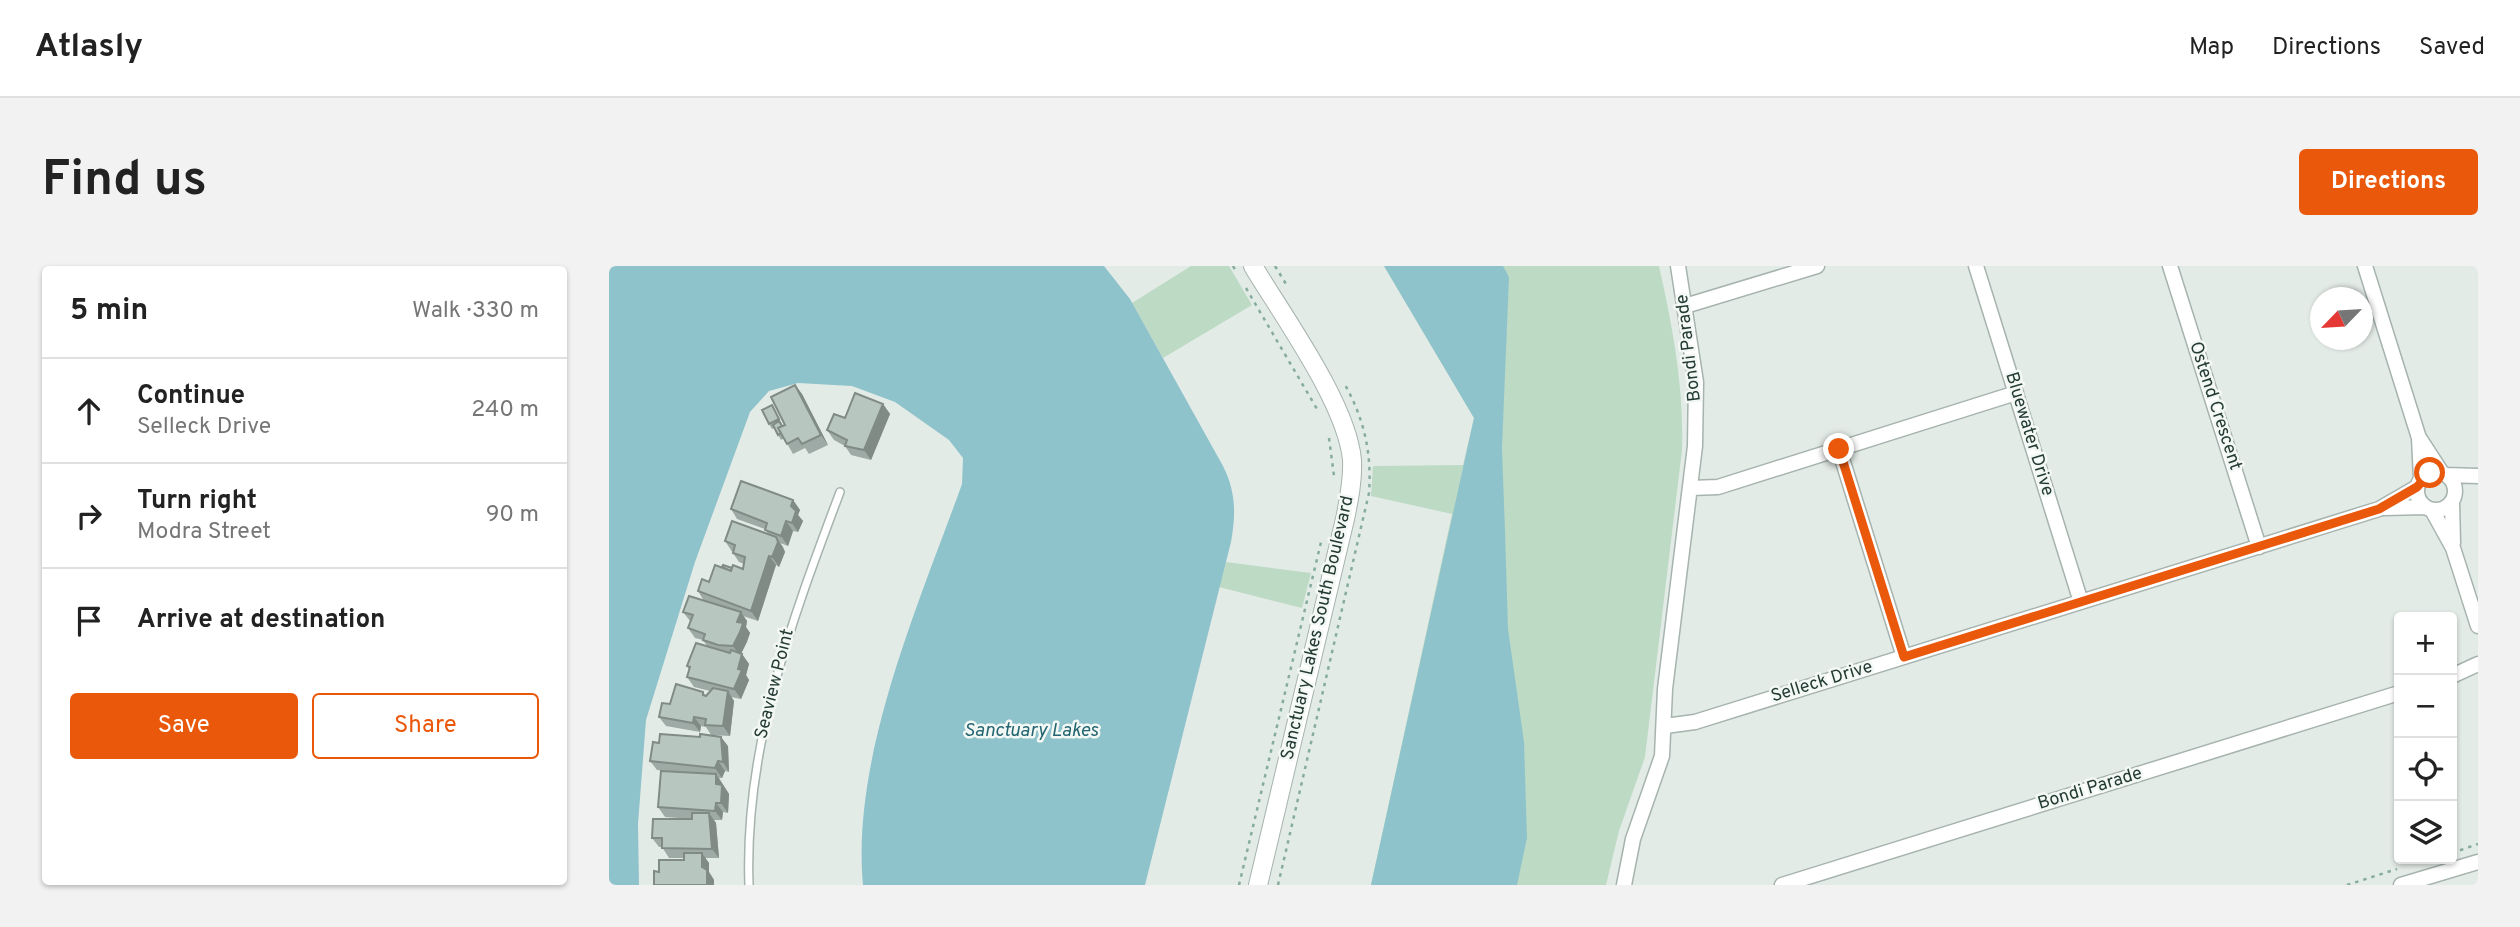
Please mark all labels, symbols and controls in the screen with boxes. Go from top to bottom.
text: Atlasly [35,27,143,69]
text: Map [2189,33,2234,63]
text: Directions [2272,33,2381,63]
text: Saved [2419,33,2485,63]
button: Directions [2299,149,2478,215]
text: Find us [42,151,207,213]
north arrow [2310,287,2373,350]
text: 5 min [70,293,148,330]
street label: Bondi Parade [1671,293,1707,403]
text: Walk · 330 m [412,297,539,326]
street label: Ostend Crescent [2183,339,2247,473]
street label: Bluewater Drive [1999,369,2059,499]
text: Continue [137,380,245,413]
icon: ahead [70,392,108,430]
text: 240 m [471,396,539,425]
text: Selleck Drive [137,413,271,442]
route end [1823,433,1854,464]
route start [2414,457,2445,488]
text: Turn right [137,485,257,518]
street label: Sanctuary Lakes South Boulevard [1276,494,1360,762]
icon: right [70,497,108,535]
text: 90 m [486,501,539,530]
text: Modra Street [137,518,271,547]
icon: arrive [70,602,108,640]
text: Arrive at destination [137,604,385,637]
map controls [2394,612,2457,864]
button: + [2394,612,2457,675]
street label: Seaview Point [750,627,800,741]
street label: Selleck Drive [1768,656,1876,708]
button: − [2394,675,2457,738]
button: Save [70,693,298,759]
button: Share [312,693,539,759]
water label: Sanctuary Lakes [964,719,1099,743]
button: locate [2394,738,2457,801]
street label: Bondi Parade [2035,762,2145,816]
button: layers [2394,801,2457,864]

